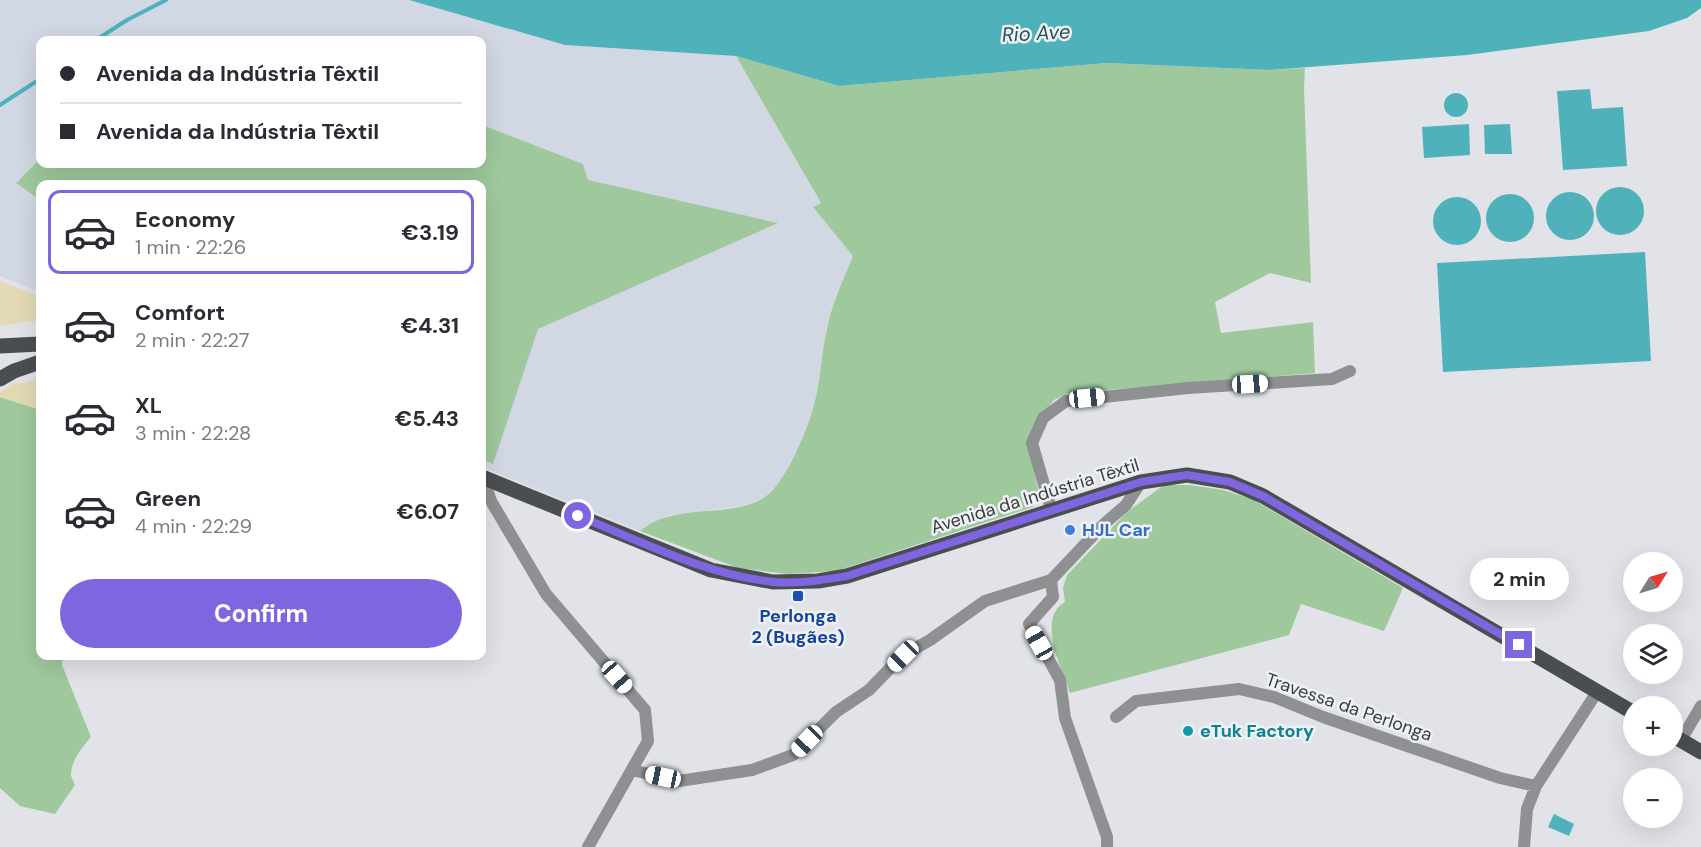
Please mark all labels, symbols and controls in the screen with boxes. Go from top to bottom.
water label: Rio Ave [1001,18,1071,48]
text: Avenida da Indústria Têxtil [96,59,379,88]
text: Avenida da Indústria Têxtil [96,117,379,146]
icon: car [63,205,117,259]
text: Economy [135,205,235,234]
text: €3.19 [402,218,459,247]
text: 1 min · 22:26 [135,234,246,260]
icon: car [63,298,117,352]
text: Comfort [135,298,225,327]
text: €4.31 [401,311,459,340]
text: 2 min · 22:27 [135,327,249,353]
car [1232,374,1268,394]
car [1068,387,1106,409]
icon: car [63,391,117,445]
text: XL [135,391,162,420]
text: €5.43 [395,404,459,433]
text: 3 min · 22:28 [135,420,251,446]
street label: Avenida da Indústria Têxtil [928,453,1142,539]
icon: car [63,484,117,538]
text: Green [135,484,201,513]
text: €6.07 [397,497,459,526]
route start [564,502,591,529]
text: 4 min · 22:29 [135,513,252,539]
place label: HJL Car [1082,518,1150,542]
marker: HJL Car [1063,523,1077,537]
north arrow [1623,552,1683,612]
map controls [1623,552,1683,828]
callout: 2 min [1470,558,1568,600]
text: 2 min [1493,566,1546,592]
button: Confirm [60,579,462,648]
marker: Perlonga 2 (Bugães) [791,589,805,603]
place label: Perlonga 2 (Bugães) [751,604,845,649]
car [1022,623,1056,663]
button: layers [1623,624,1683,684]
route end [1505,631,1532,658]
car [884,637,922,675]
car [598,658,636,696]
street label: Travessa da Perlonga [1263,667,1435,747]
button: + [1623,696,1683,756]
place label: eTuk Factory [1200,719,1314,743]
car [788,722,826,760]
marker: eTuk Factory [1181,724,1195,738]
car [644,764,682,790]
button: − [1623,768,1683,828]

